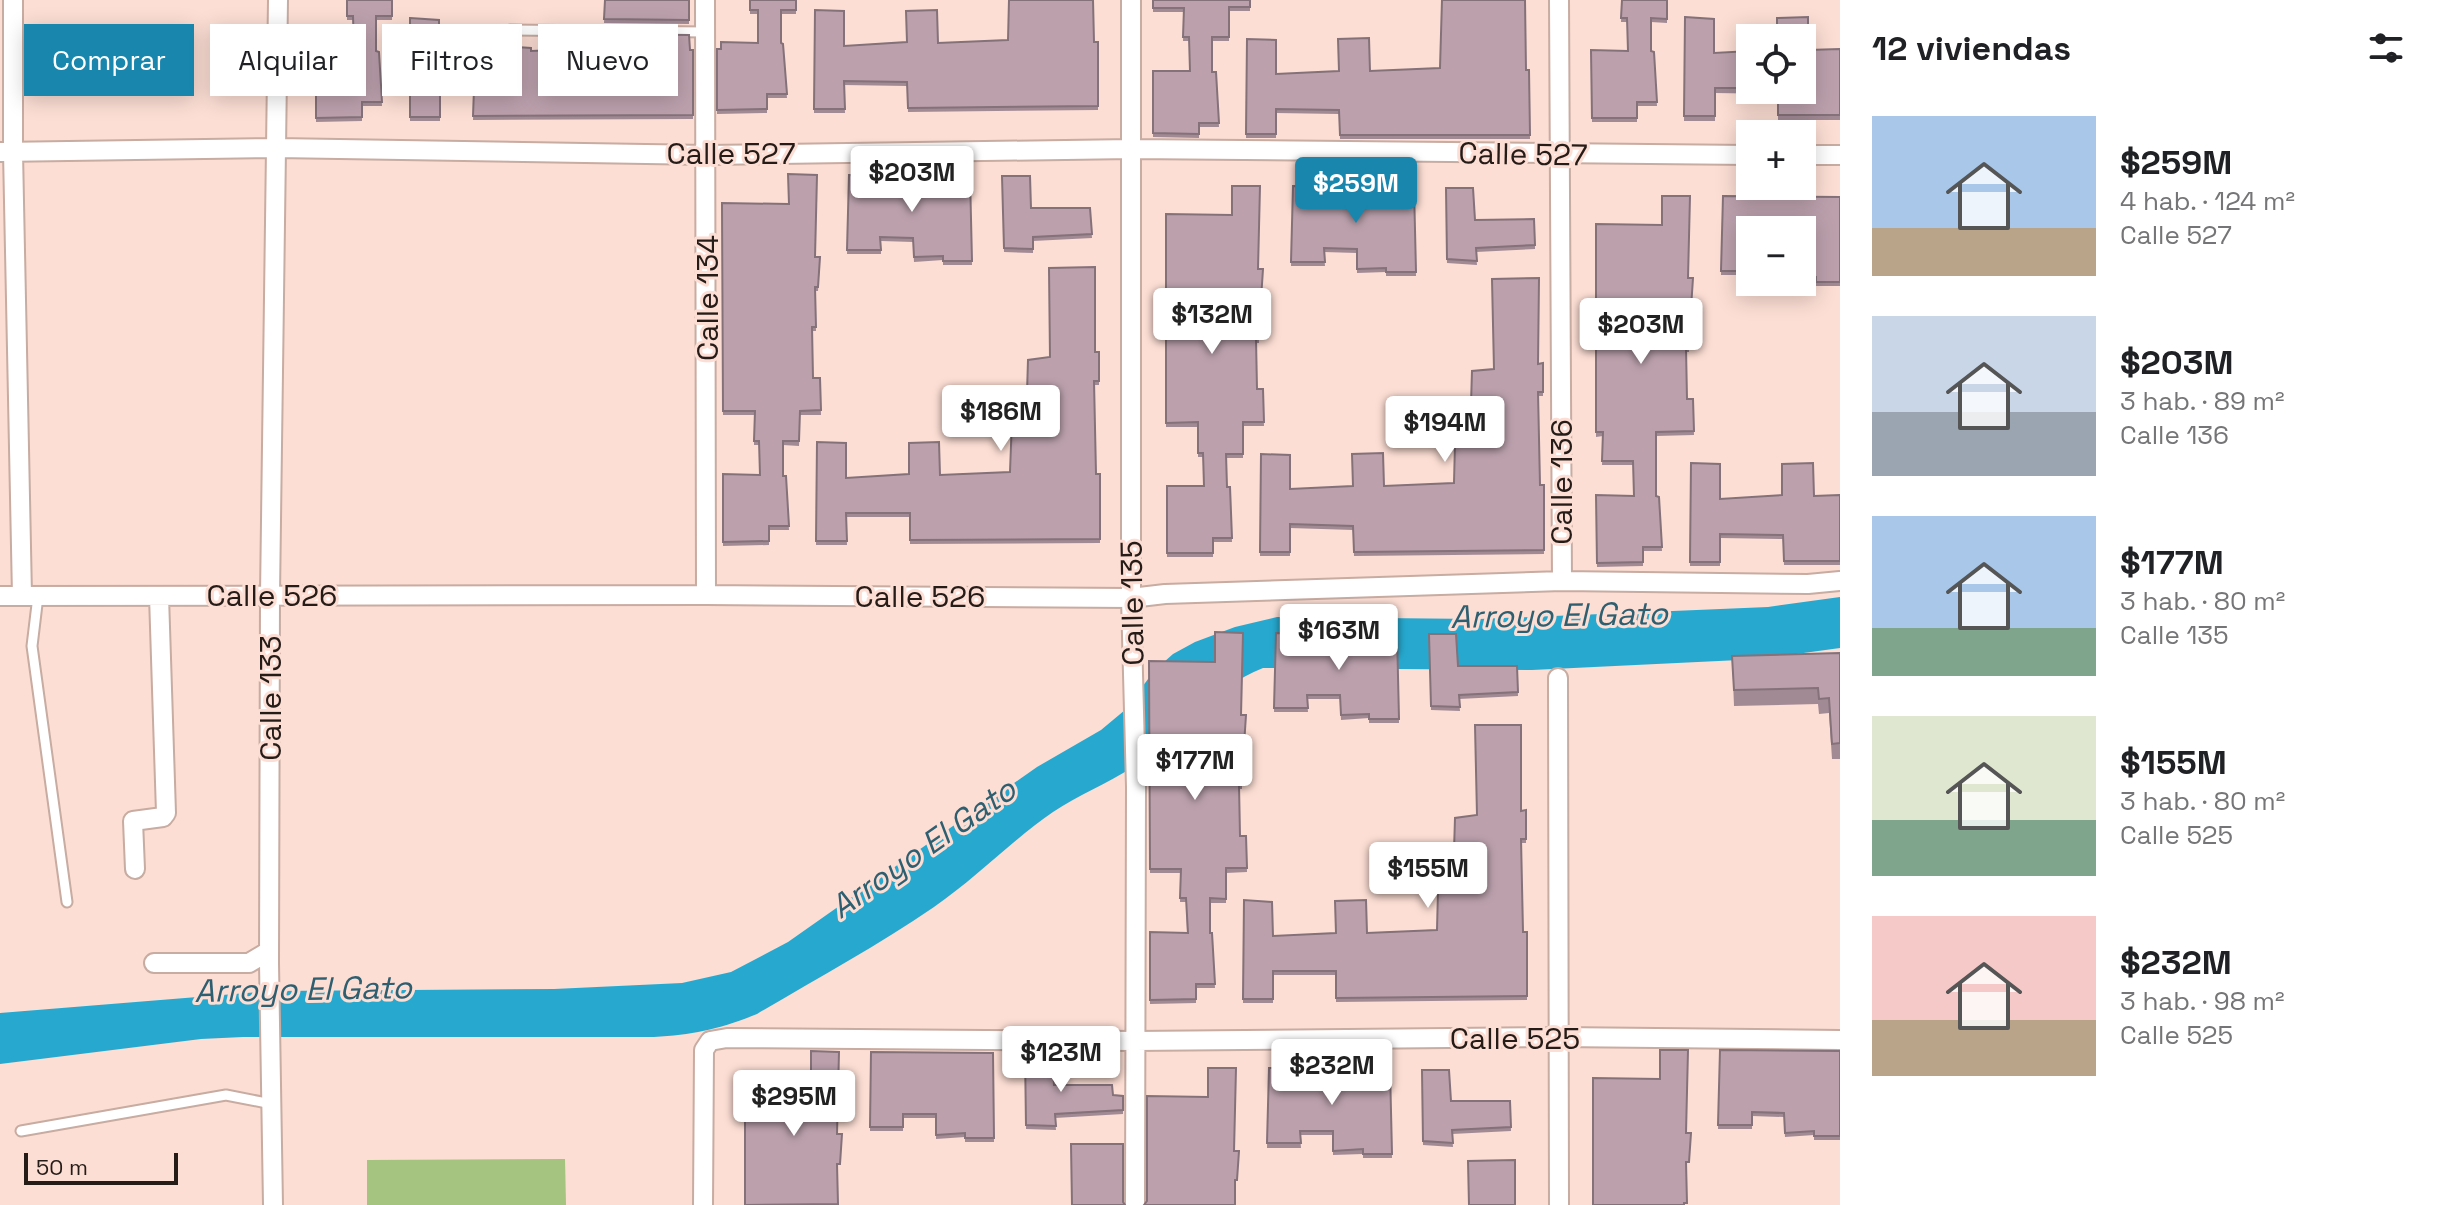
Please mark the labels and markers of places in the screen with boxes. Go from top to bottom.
pin: $203M [856,146,968,214]
pin: $259M [1300,157,1412,225]
pin: $132M [1156,288,1268,356]
pin: $203M [1585,298,1697,366]
pin: $186M [945,385,1057,453]
pin: $194M [1389,396,1501,464]
pin: $163M [1283,604,1395,672]
pin: $177M [1139,734,1251,802]
pin: $155M [1372,842,1484,910]
pin: $123M [1005,1026,1117,1094]
pin: $232M [1276,1039,1388,1107]
pin: $295M [738,1070,850,1138]

